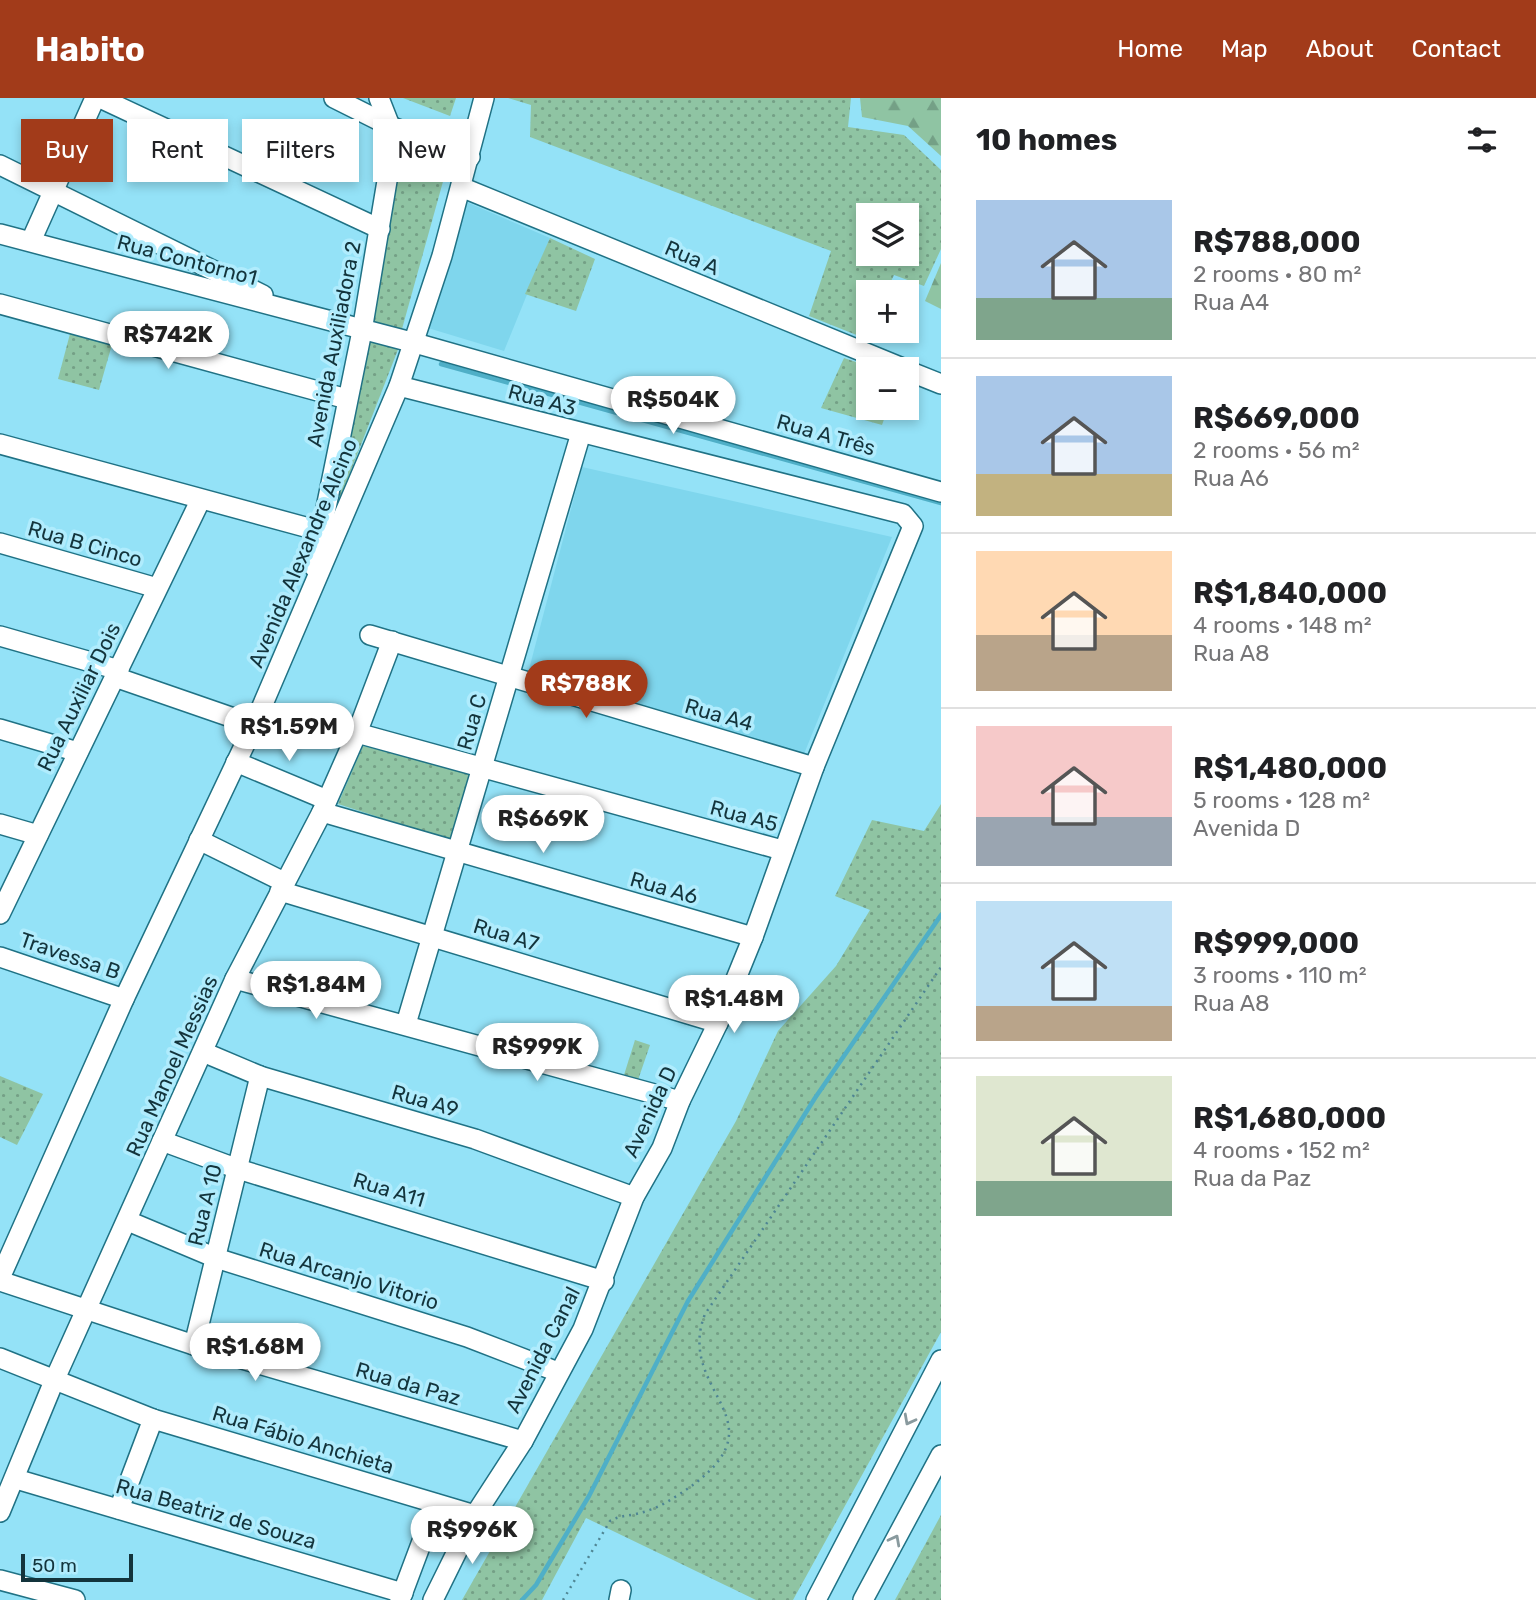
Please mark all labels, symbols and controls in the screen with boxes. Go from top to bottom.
text: Habito [35,30,145,69]
text: Home [1117,35,1183,63]
text: Map [1221,35,1268,63]
text: About [1306,35,1374,63]
text: Contact [1412,35,1501,63]
chip: Buy [21,119,113,182]
chip: Rent [127,119,228,182]
chip: Filters [242,119,359,182]
chip: New [373,119,470,182]
icon: filters [1463,121,1501,159]
text: 10 homes [976,122,1117,158]
map controls [856,203,919,420]
button: layers [856,203,919,266]
text: R$788,000 [1193,224,1361,260]
icon: home [1032,228,1116,312]
street label: Rua Contorno1 [114,229,260,290]
street label: Rua A [661,235,723,280]
street label: Avenida Auxiliadora 2 [301,239,366,449]
text: 2 rooms · 80 m² [1193,260,1361,288]
button: + [856,280,919,343]
text: Rua A4 [1193,288,1269,316]
pin: R$742K [111,312,225,371]
text: R$742K [123,320,213,348]
button: − [856,357,919,420]
pin: R$504K [616,376,730,436]
street label: Rua A3 [505,378,579,421]
text: R$504K [627,385,719,413]
text: R$669,000 [1193,400,1360,436]
icon: home [1032,404,1116,488]
street label: Rua A Três [774,409,878,461]
street label: Avenida Alexandre Alcino [243,435,362,671]
text: 2 rooms · 56 m² [1193,436,1360,464]
text: Rua A6 [1193,464,1269,492]
street label: Rua B Cinco [25,515,145,572]
text: R$1,840,000 [1193,575,1387,611]
icon: home [1032,579,1116,663]
text: 4 rooms · 148 m² [1193,611,1372,639]
street label: Rua Auxiliar Dois [32,618,125,775]
text: Rua A8 [1193,639,1270,667]
pin: R$788K [529,660,643,720]
text: R$788K [541,669,631,697]
street label: Rua C [452,691,491,753]
street label: Rua A4 [682,693,756,736]
pin: R$1.59M [224,704,354,763]
text: R$1.59M [240,712,338,740]
text: R$1,480,000 [1193,750,1387,786]
icon: home [1032,754,1116,838]
text: 5 rooms · 128 m² [1193,786,1370,814]
street label: Rua A5 [708,794,781,837]
pin: R$669K [486,796,600,855]
text: R$669K [497,804,589,832]
text: Avenida D [1193,814,1300,842]
street label: Rua A6 [627,866,701,909]
street label: Rua A7 [470,913,542,956]
text: R$999,000 [1193,925,1359,961]
street label: Travessa B [17,927,124,984]
icon: home [1032,929,1116,1013]
text: 3 rooms · 110 m² [1193,961,1367,989]
pin: R$1.84M [251,962,381,1021]
text: R$1.84M [266,970,366,998]
street label: Rua Manoel Messias [120,971,223,1160]
pin: R$1.48M [669,976,799,1035]
text: R$1.48M [684,984,784,1012]
text: Rua A8 [1193,989,1270,1017]
pin: R$999K [480,1024,594,1083]
text: R$999K [492,1032,582,1060]
street label: Avenida D [618,1062,682,1161]
street label: Rua A9 [389,1079,462,1122]
text: R$1,680,000 [1193,1100,1386,1136]
icon: home [1032,1104,1116,1188]
text: 4 rooms · 152 m² [1193,1136,1370,1164]
street label: Rua A 10 [182,1161,227,1248]
text: Rua da Paz [1193,1164,1311,1192]
street label: Rua A11 [350,1167,428,1212]
street label: Rua Arcanjo Vitorio [256,1236,442,1315]
street label: Avenida Canal [500,1282,585,1417]
pin: R$1.68M [190,1324,320,1383]
text: R$1.68M [206,1332,304,1360]
street label: Rua da Paz [353,1357,463,1410]
street label: Rua Fábio Anchieta [209,1400,397,1479]
one-way arrow [904,1413,918,1425]
street label: Rua Beatriz de Souza [113,1473,319,1554]
pin: R$996K [415,1506,529,1566]
text: R$996K [427,1515,517,1543]
one-way arrow [887,1535,900,1547]
scale bar [21,1551,133,1583]
text: 50 m [32,1554,77,1577]

